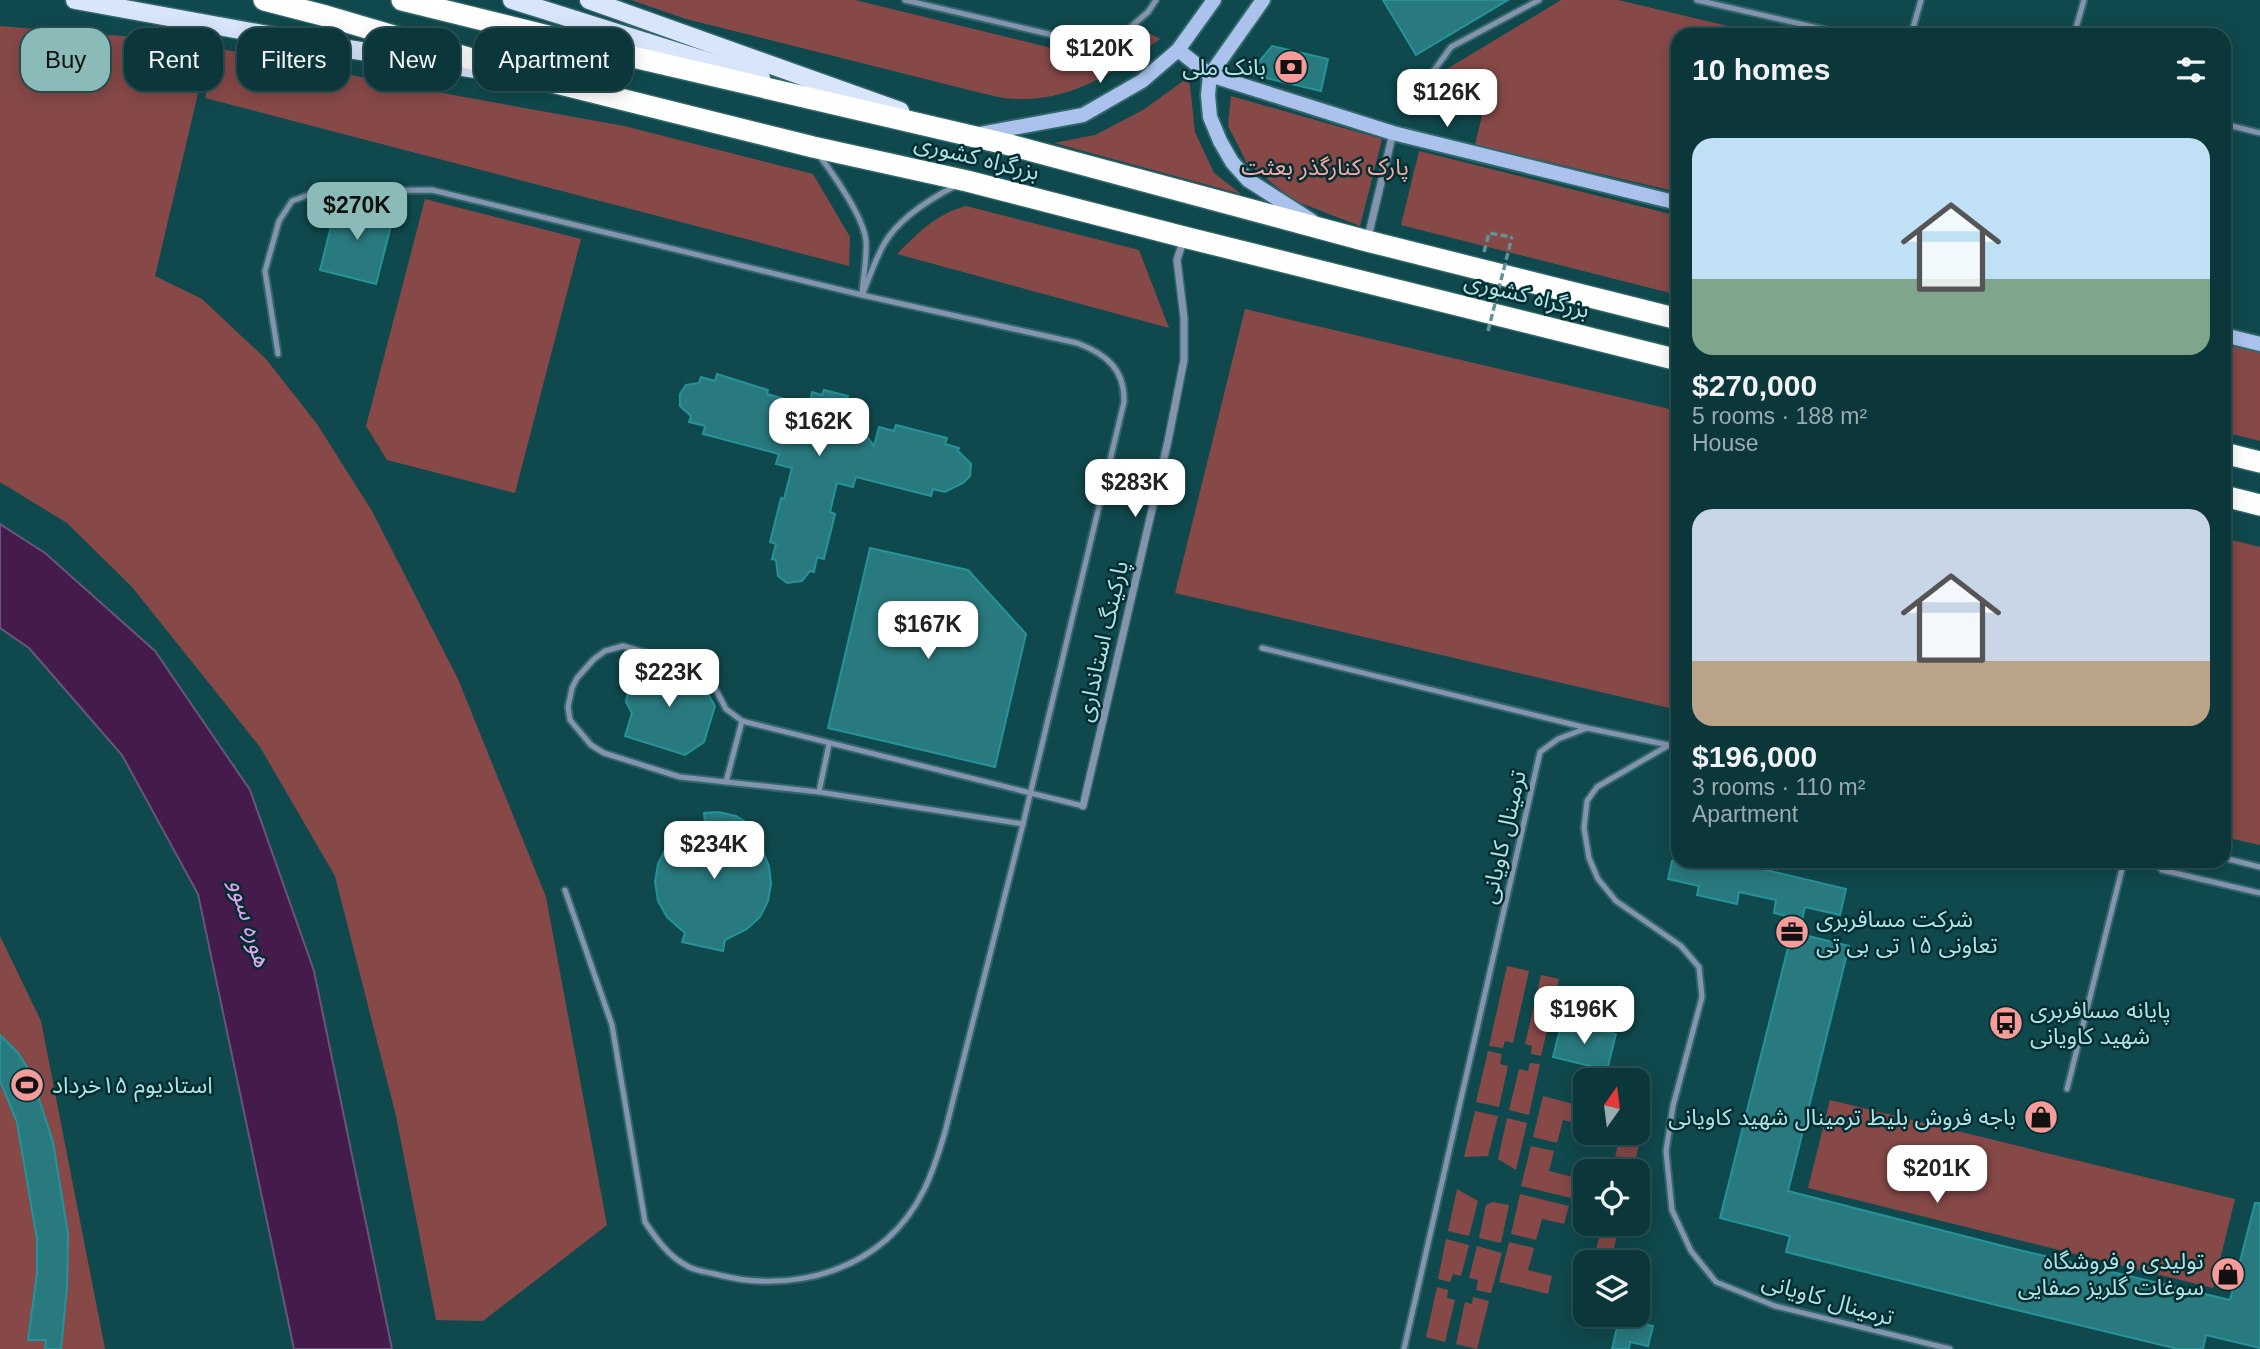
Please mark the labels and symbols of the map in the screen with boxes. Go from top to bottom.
pin: $120K [1051,25,1149,85]
bank icon: بانک ملی [1272,48,1310,86]
place label: بانک ملی [1182,54,1266,80]
pin: $126K [1398,69,1496,129]
street label: بزرگراه کشوری [912,129,1042,186]
park label: پارک کنارگذر بعثت [1241,154,1409,182]
pin: $270K [308,182,406,242]
street label: بزرگراه کشوری [1462,267,1592,324]
pin: $162K [770,398,868,458]
pin: $283K [1086,460,1184,519]
street label: پارکینگ استانداری [1071,558,1135,725]
pin: $167K [879,602,977,661]
pin: $223K [620,650,718,709]
street label: ترمینال کاویانی [1475,768,1532,906]
pin: $234K [665,822,763,881]
water label: هوره سوو [223,876,277,970]
place label: شرکت مسافربری تعاونی ۱۵ تی بی تی [1816,906,1998,959]
office icon: شرکت مسافربری تعاونی ۱۵ تی بی تی [1773,913,1811,951]
pin: $196K [1535,986,1633,1046]
place label: پايانه مسافربری شهید کاویانی [2030,997,2171,1050]
bus stop icon: پايانه مسافربری شهید کاویانی [1987,1004,2025,1042]
sports icon: استادیوم ۱۵خرداد [8,1066,46,1104]
north arrow [1573,1068,1650,1144]
place label: استادیوم ۱۵خرداد [52,1072,213,1103]
shop icon: باجه فروش بلیط ترمینال شهید کاویانی [2022,1098,2060,1136]
place label: باجه فروش بلیط ترمینال شهید کاویانی [1668,1104,2016,1131]
pin: $201K [1888,1146,1986,1205]
place label: توليدی و فروشگاه سوغات گلريز صفايی [2018,1248,2204,1301]
shop icon: توليدی و فروشگاه سوغات گلريز صفايی [2209,1255,2247,1293]
street label: ترمینال کاویانی [1759,1268,1897,1331]

